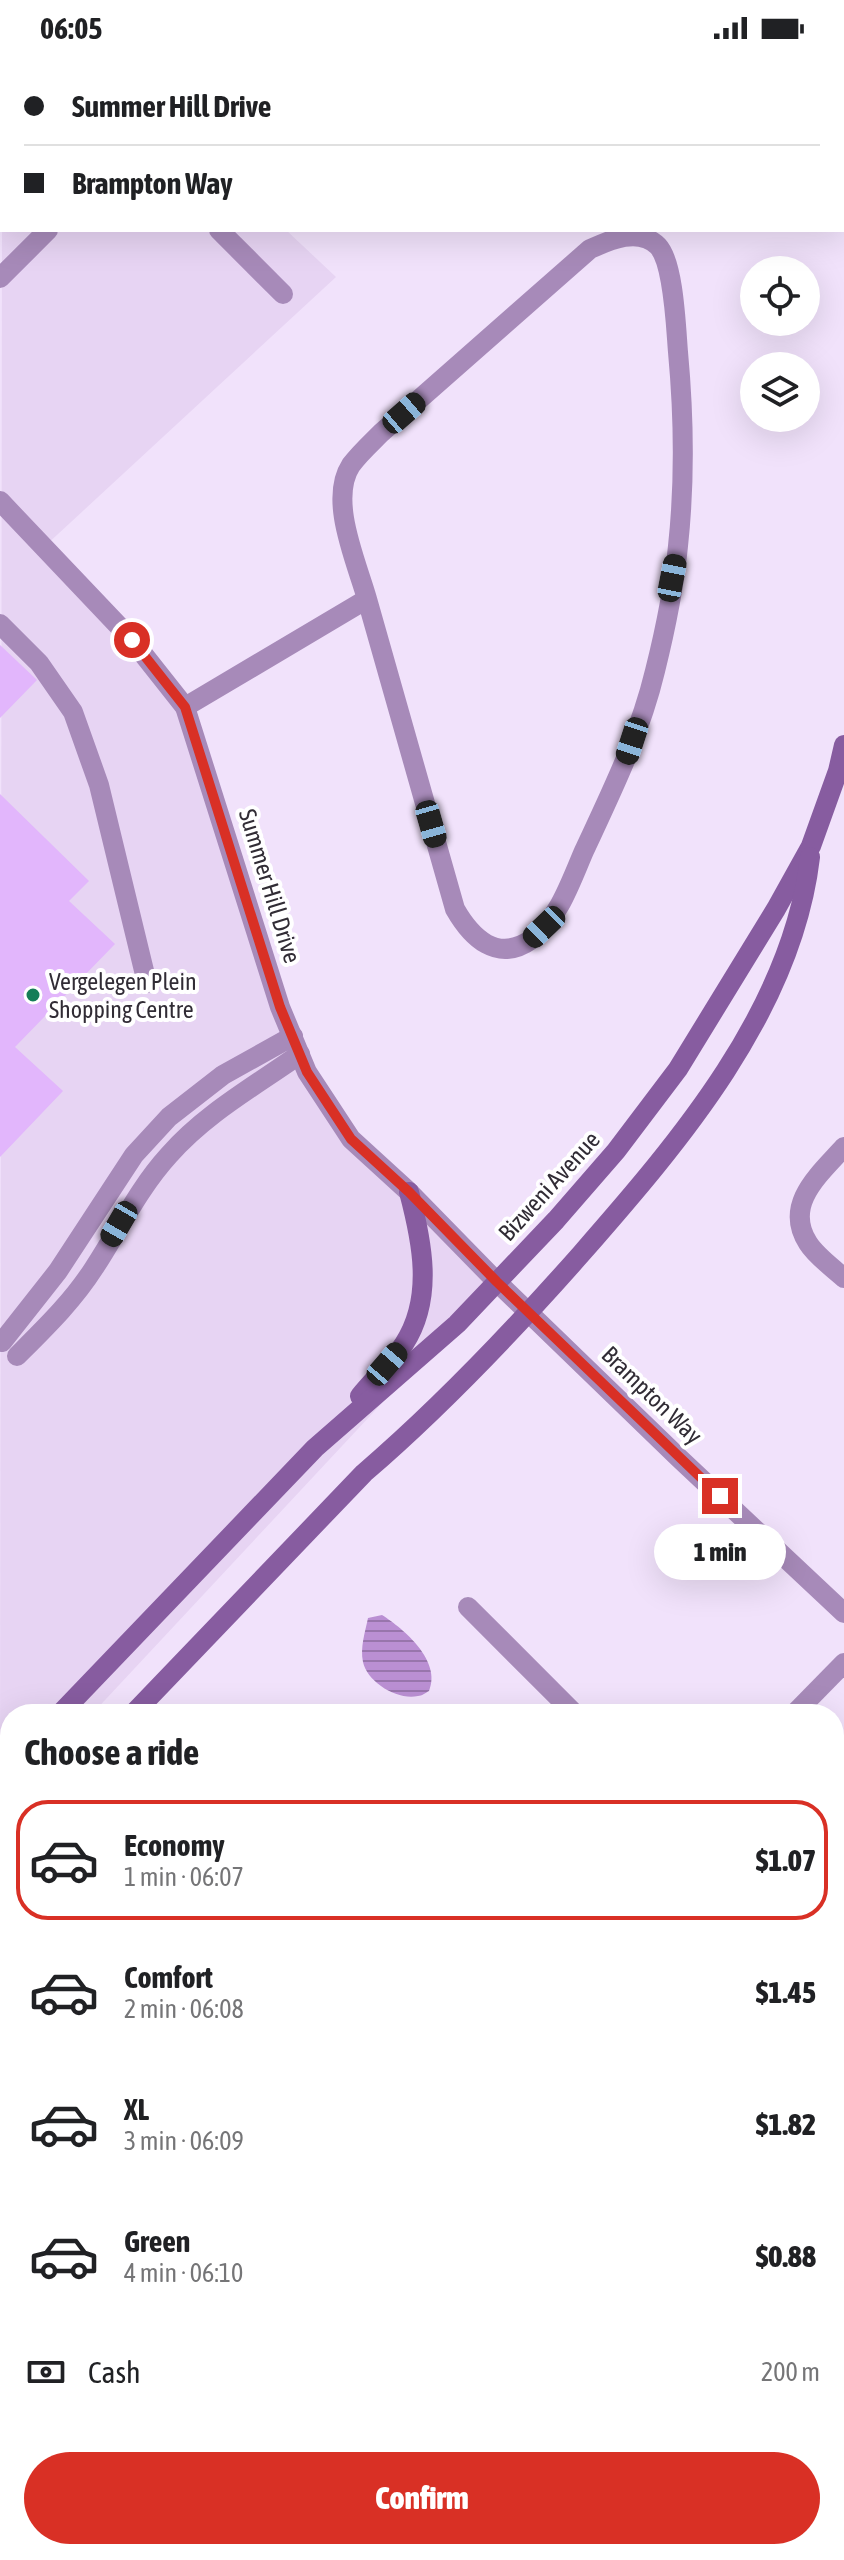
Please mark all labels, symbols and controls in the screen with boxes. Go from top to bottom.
text: 06:05 [40,11,102,45]
text: Summer Hill Drive [72,89,271,123]
text: Brampton Way [72,166,233,200]
map controls [740,256,820,432]
button: locate [740,256,820,336]
button: layers [740,352,820,432]
car [378,388,430,438]
car [656,552,688,604]
route start [114,622,150,658]
car [613,714,651,768]
car [413,798,449,850]
street label: Summer Hill Drive [234,806,306,966]
car [518,902,570,952]
place label: Vergelegen Plein Shopping Centre [49,968,197,1023]
marker: Vergelegen Plein Shopping Centre [24,986,42,1004]
street label: Bizweni Avenue [493,1126,605,1246]
car [97,1197,141,1251]
car [362,1338,412,1390]
street label: Brampton Way [596,1341,708,1449]
route end [702,1478,738,1514]
callout: 1 min [654,1524,786,1580]
text: 1 min [693,1537,747,1567]
text: Choose a ride [24,1731,199,1773]
icon: car [28,1824,100,1896]
text: Economy [124,1828,225,1862]
text: $1.07 [756,1843,816,1877]
text: 1 min · 06:07 [124,1862,244,1892]
icon: car [28,1956,100,2028]
text: Comfort [124,1960,213,1994]
text: $1.45 [756,1975,816,2009]
text: 2 min · 06:08 [124,1994,244,2024]
icon: car [28,2088,100,2160]
text: XL [124,2092,149,2126]
text: $1.82 [756,2107,816,2141]
text: 3 min · 06:09 [124,2126,244,2156]
icon: car [28,2220,100,2292]
text: Green [124,2224,190,2258]
text: $0.88 [756,2239,816,2273]
text: 4 min · 06:10 [124,2258,243,2288]
icon: cash [24,2350,68,2394]
text: Cash [88,2355,141,2389]
text: 200 m [761,2357,820,2387]
button: Confirm [24,2452,820,2544]

